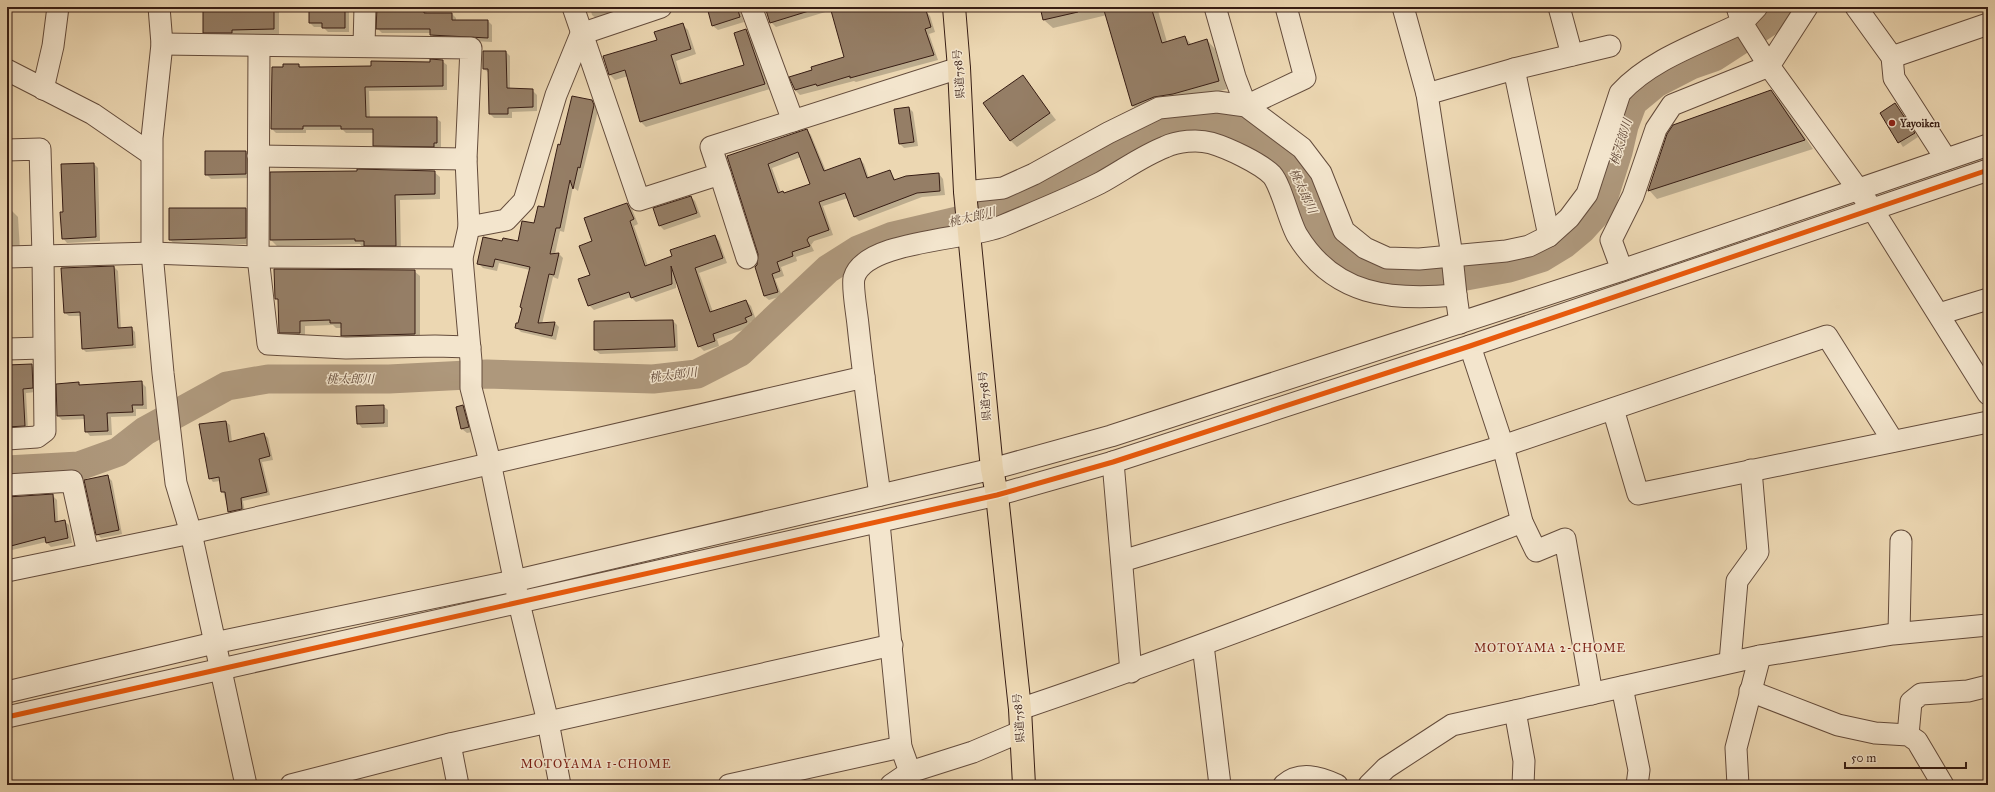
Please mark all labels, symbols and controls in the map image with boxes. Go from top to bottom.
street label: 県道758号 [951,49,967,99]
water label: 桃太郎川 [1607,115,1635,167]
place label: Yayoiken [1899,117,1940,131]
marker: Yayoiken [1887,118,1897,128]
water label: 桃太郎川 [1287,166,1320,218]
water label: 桃太郎川 [947,204,999,230]
water label: 桃太郎川 [648,365,700,385]
street label: 県道758号 [976,371,994,421]
water label: 桃太郎川 [326,372,376,386]
district label: MOTOYAMA 2-CHOME [1474,641,1626,655]
street label: 県道758号 [1011,693,1027,743]
scale bar [1845,744,1966,770]
text: 50 m [1851,751,1876,765]
district label: MOTOYAMA 1-CHOME [520,757,672,771]

